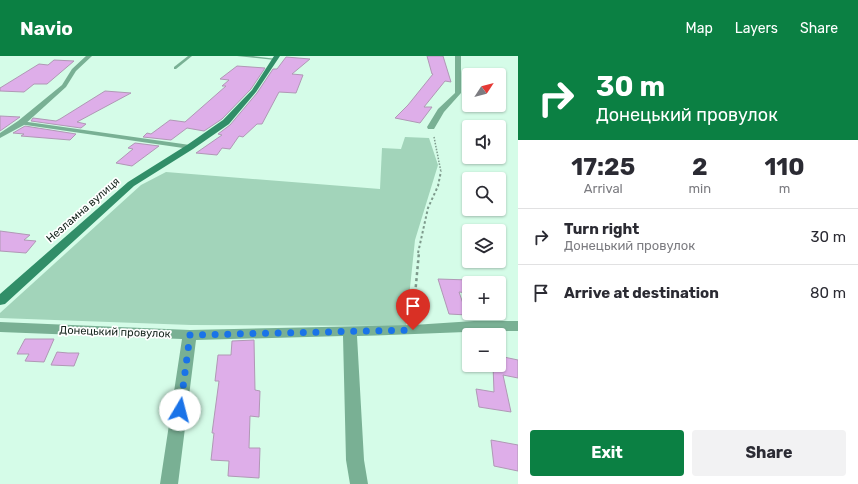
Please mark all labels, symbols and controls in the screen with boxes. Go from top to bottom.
text: Navio [20,17,73,40]
text: Map [686,20,713,37]
text: Layers [735,20,778,37]
text: Share [800,20,838,37]
north arrow [462,68,506,112]
map controls [462,68,506,372]
text: 30 m [596,70,665,103]
icon: right [530,72,582,124]
text: Донецький провулок [596,104,778,126]
button: sound [462,120,506,164]
text: 17:25 [571,153,635,181]
text: 2 [692,153,708,181]
text: 110 [764,153,805,181]
button: search [462,172,506,216]
street label: Незламна вулиця [44,175,122,245]
text: Arrival [584,181,623,196]
text: min [688,181,711,196]
text: m [779,181,790,196]
text: Turn right [564,220,639,238]
button: layers [462,224,506,268]
icon: right [530,226,552,248]
text: 30 m [810,228,846,246]
text: Донецький провулок [564,238,695,253]
button: + [462,276,506,320]
icon: arrive [530,282,552,304]
text: Arrive at destination [564,284,719,302]
text: 80 m [810,284,846,302]
pin [396,289,430,330]
icon: arrive [402,295,424,317]
street label: Донецький провулок [59,324,171,340]
button: − [462,328,506,372]
position arrow [159,389,201,431]
button: Exit [530,430,684,476]
button: Share [692,430,846,476]

